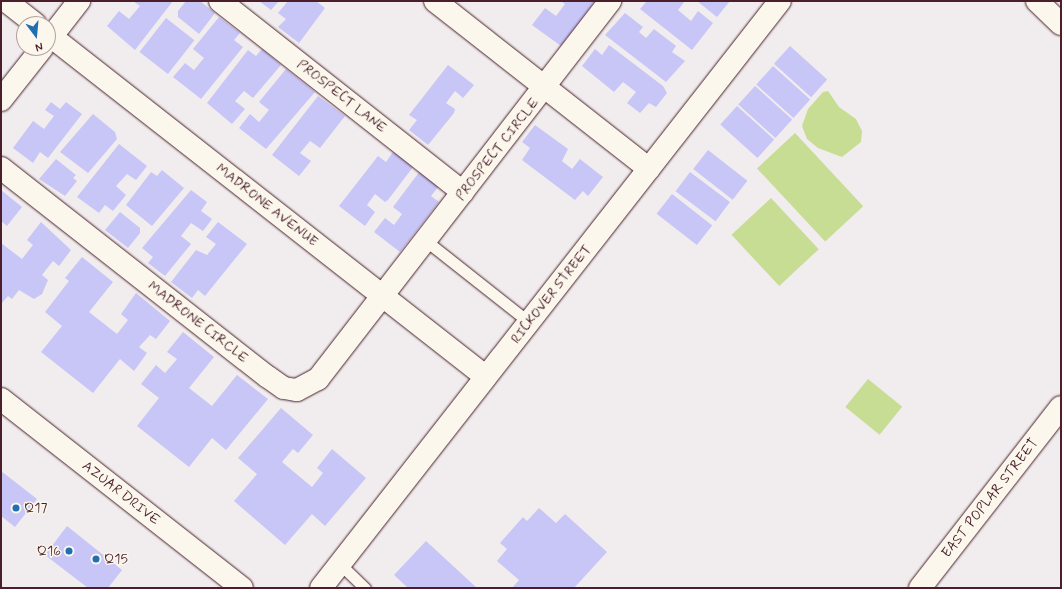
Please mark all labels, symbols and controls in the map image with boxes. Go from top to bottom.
north arrow [16,16,56,56]
text: N [34,39,44,54]
street label: PROSPECT LANE [294,56,390,136]
street label: PROSPECT CIRCLE [452,94,542,204]
street label: MADRONE AVENUE [213,160,321,250]
street label: RICKOVER STREET [507,241,595,347]
street label: MADRONE CIRCLE [144,277,252,367]
street label: EAST POPLAR STREET [939,436,1041,560]
street label: AZUAR DRIVE [78,457,164,529]
place label: Q17 [24,500,48,516]
marker: Q17 [11,503,21,513]
place label: Q16 [37,543,61,559]
marker: Q16 [64,546,74,556]
place label: Q15 [104,551,128,567]
marker: Q15 [91,554,101,564]

